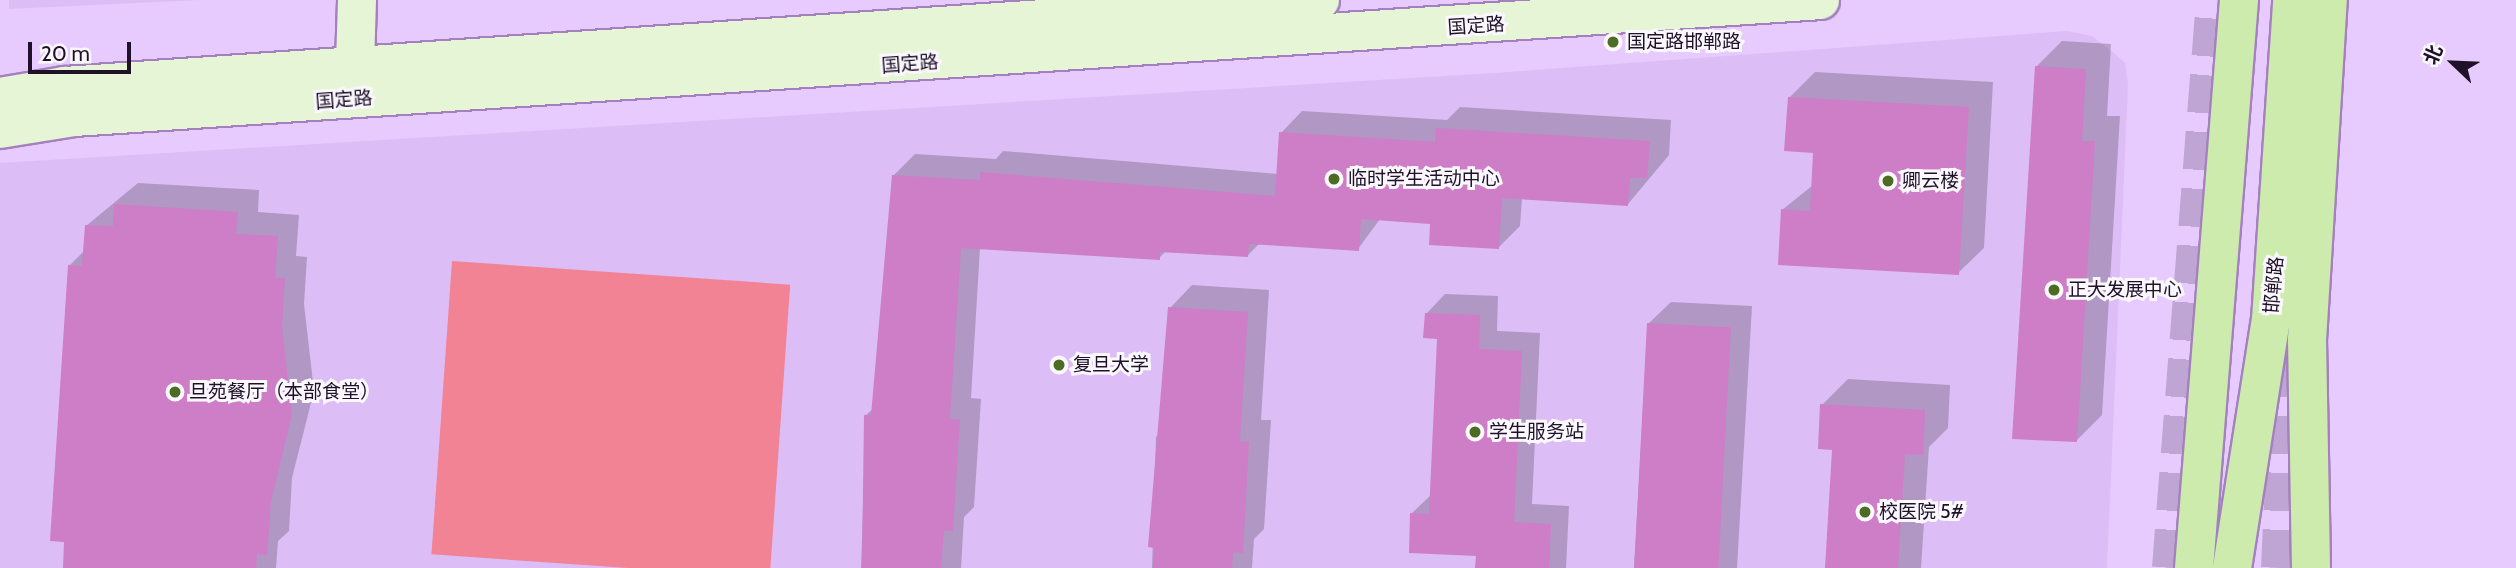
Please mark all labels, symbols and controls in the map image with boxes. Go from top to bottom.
street label: 国定路 [1447,13,1505,39]
scale bar [32,28,135,72]
north arrow [2418,28,2488,98]
place label: 国定路邯郸路 [1627,31,1741,53]
marker: 国定路邯郸路 [1605,34,1621,50]
text: 20 m [41,41,90,66]
text: 北 [2419,41,2448,68]
street label: 国定路 [881,51,939,77]
street label: 国定路 [315,87,373,113]
place label: 临时学生活动中心 [1348,168,1500,190]
place label: 卿云楼 [1902,170,1959,192]
marker: 临时学生活动中心 [1326,171,1342,187]
marker: 卿云楼 [1880,173,1896,189]
street label: 邯郸路 [2260,256,2288,314]
place label: 正大发展中心 [2068,279,2182,301]
marker: 正大发展中心 [2046,282,2062,298]
place label: 复旦大学 [1073,354,1149,376]
marker: 复旦大学 [1051,357,1067,373]
place label: 旦苑餐厅（本部食堂） [189,381,379,403]
marker: 旦苑餐厅（本部食堂） [167,384,183,400]
place label: 学生服务站 [1489,421,1584,443]
marker: 学生服务站 [1467,424,1483,440]
place label: 校医院 5# [1879,501,1964,523]
marker: 校医院 5# [1857,504,1873,520]

